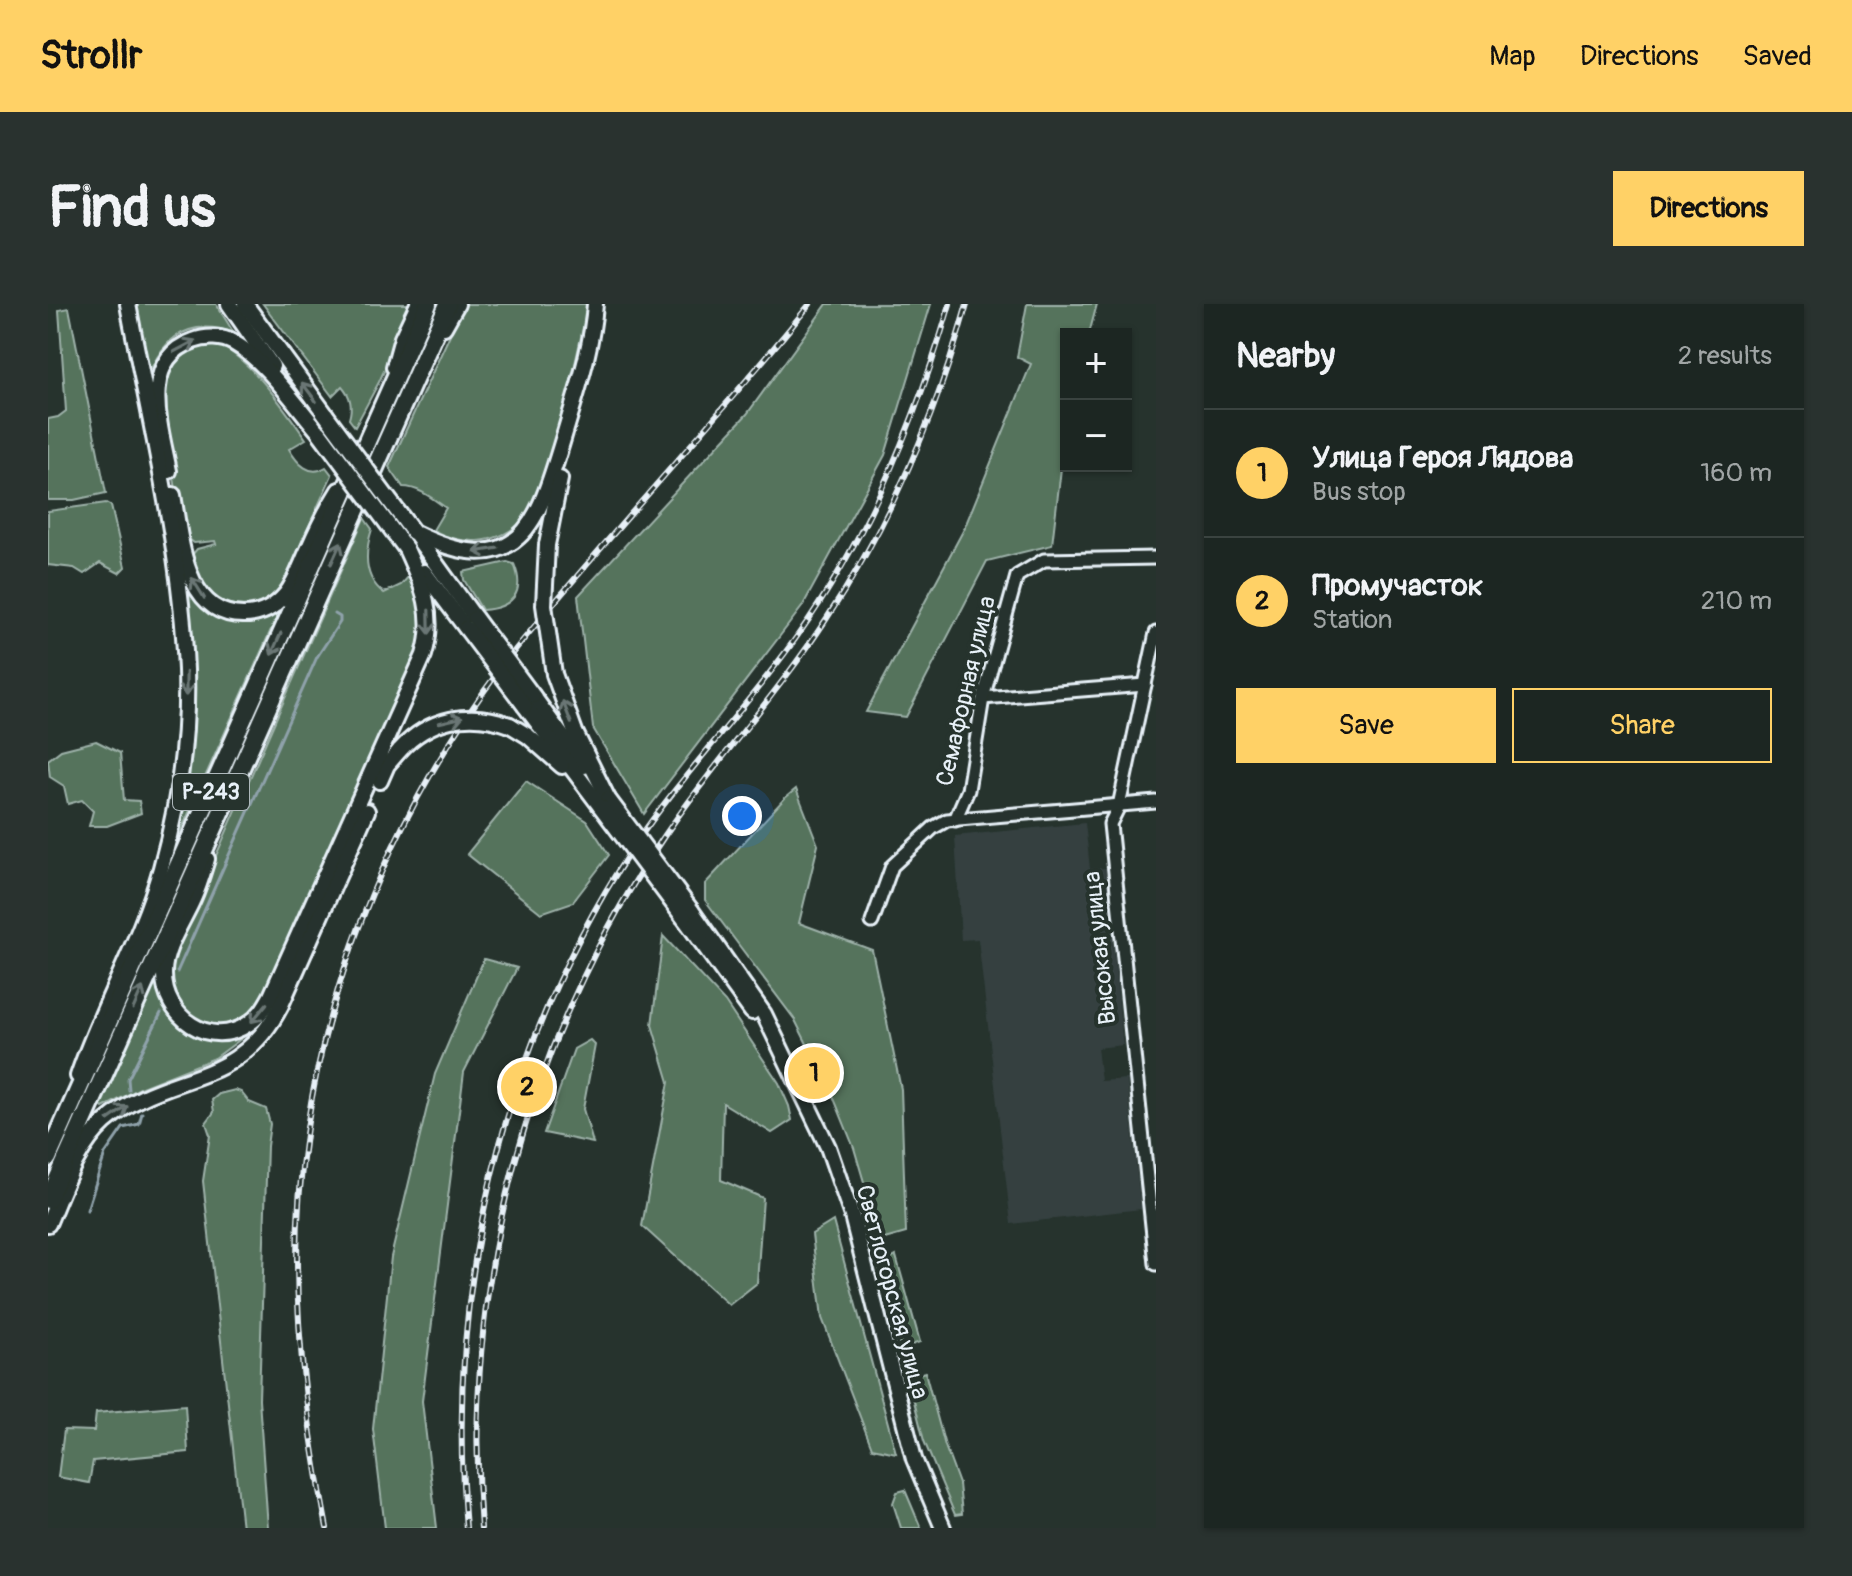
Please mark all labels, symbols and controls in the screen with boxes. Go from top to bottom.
text: Strollr [40,32,142,80]
text: Map [1489,39,1536,74]
text: Directions [1580,39,1699,74]
text: Saved [1743,39,1812,74]
button: Directions [1613,171,1804,246]
text: Find us [48,174,216,243]
map controls [1060,328,1132,472]
button: + [1060,328,1132,400]
text: Nearby [1236,335,1335,378]
one-way arrow [173,338,196,354]
text: 2 results [1678,340,1772,372]
one-way arrow [300,382,317,403]
button: − [1060,400,1132,472]
text: Улица Героя Лядова [1312,439,1573,476]
text: 1 [1257,457,1267,489]
text: 160 m [1700,457,1772,489]
text: Bus stop [1312,476,1406,508]
one-way arrow [329,541,344,565]
one-way arrow [474,544,499,559]
text: Промучасток [1312,567,1483,604]
one-way arrow [190,578,207,600]
text: 2 [1255,585,1269,617]
text: 210 m [1701,585,1772,617]
street label: Семафорная улица [930,593,1002,789]
text: Station [1312,604,1392,636]
one-way arrow [421,608,437,635]
one-way arrow [268,631,283,656]
one-way arrow [178,670,193,697]
button: Save [1236,688,1496,763]
button: Share [1512,688,1772,763]
one-way arrow [559,700,573,725]
one-way arrow [437,712,463,727]
road number: Р-243 [173,774,249,810]
your location [722,796,762,836]
street label: Высокая улица [1078,870,1122,1026]
one-way arrow [131,986,146,1010]
one-way arrow [250,1002,268,1022]
pin: 1 [788,1043,840,1103]
pin: 2 [501,1057,553,1117]
one-way arrow [107,1105,129,1121]
street label: Светлогорская улица [849,1182,935,1402]

